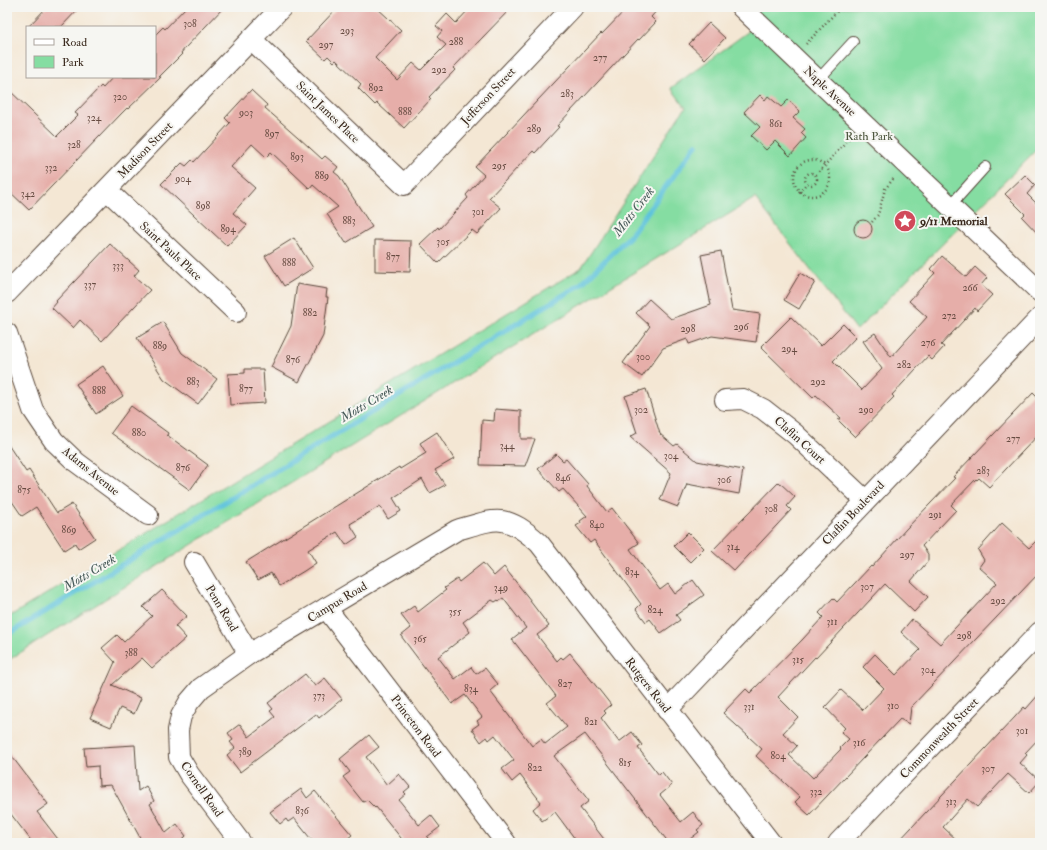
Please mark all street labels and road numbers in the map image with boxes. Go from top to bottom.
street label: Naple Avenue [800,63,859,120]
street label: Jefferson Street [457,64,519,129]
street label: Saint James Place [293,78,363,146]
street label: Madison Street [115,119,176,182]
street label: Saint Pauls Place [136,219,205,284]
street label: Claflin Court [771,413,829,467]
street label: Adams Avenue [58,443,122,499]
street label: Claflin Boulevard [819,478,888,548]
street label: Campus Road [305,579,370,626]
street label: Penn Road [202,582,241,634]
street label: Rutgers Road [621,655,674,716]
street label: Princeton Road [387,692,444,760]
street label: Commonwealth Street [897,695,982,782]
street label: Cornell Road [177,759,226,820]

